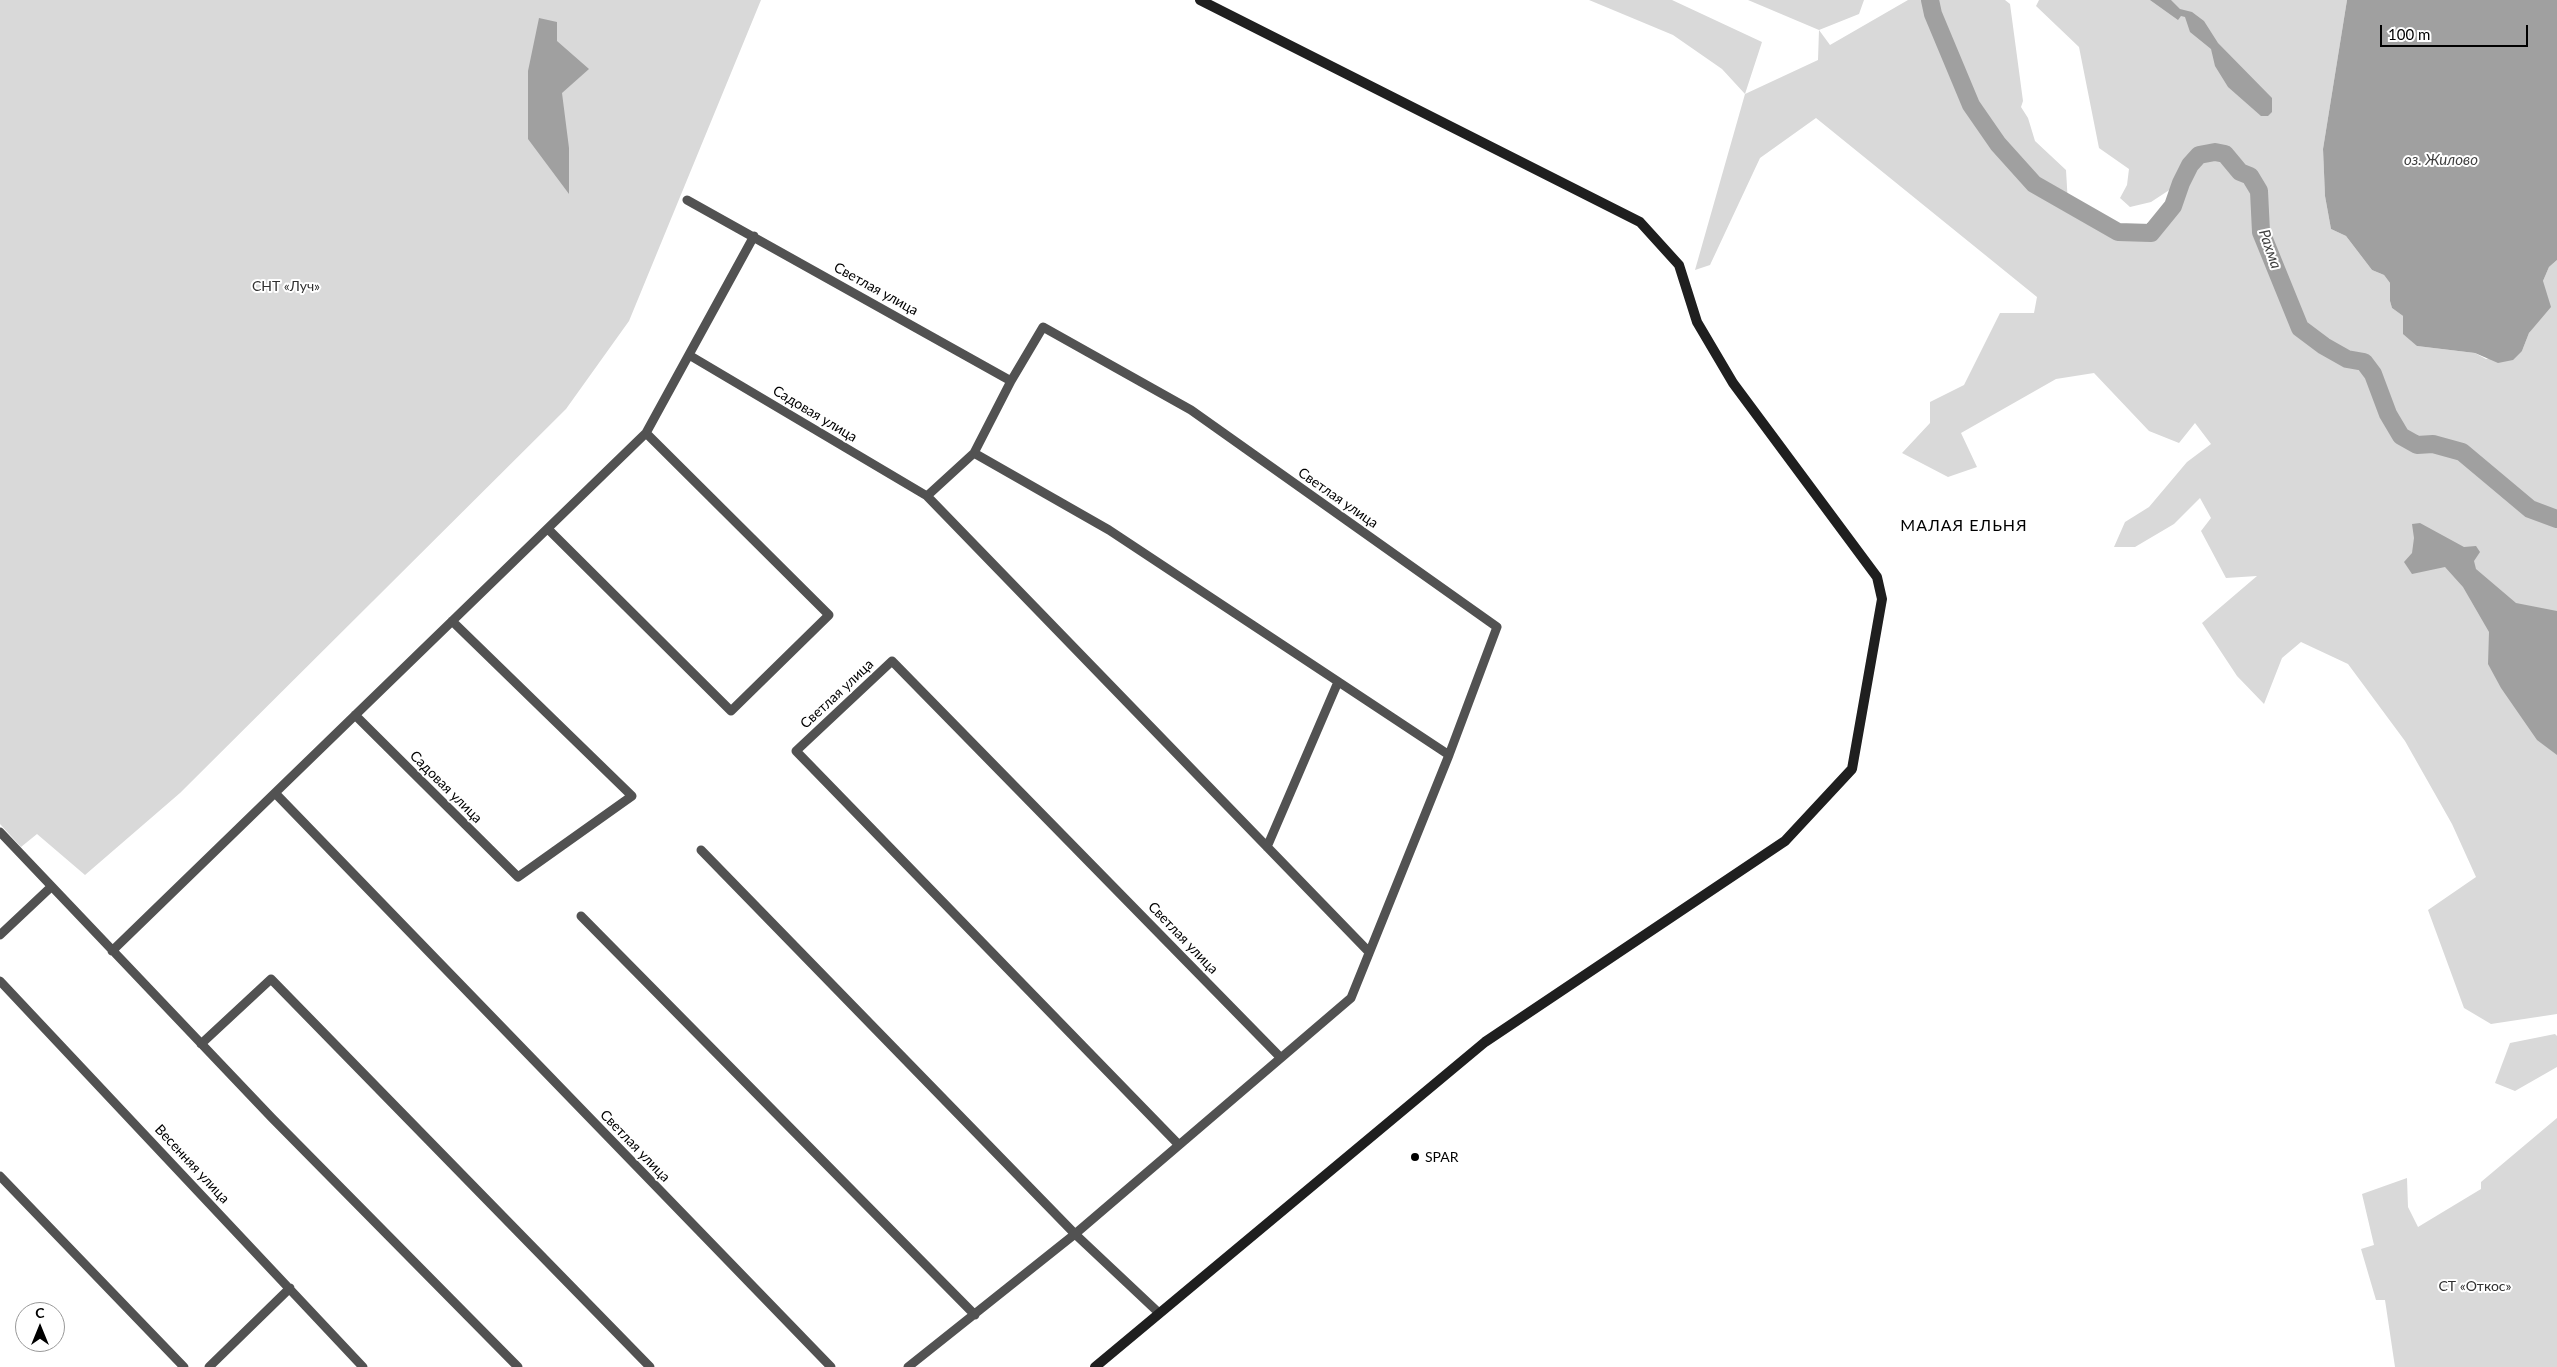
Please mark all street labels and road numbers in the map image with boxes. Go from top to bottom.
street label: Светлая улица [831,259,921,319]
street label: Садовая улица [770,382,860,446]
street label: Светлая улица [1295,464,1381,532]
street label: Светлая улица [797,656,877,732]
street label: Садовая улица [406,747,486,827]
street label: Светлая улица [1144,898,1222,978]
street label: Светлая улица [596,1106,674,1186]
street label: Весенняя улица [151,1121,233,1207]

